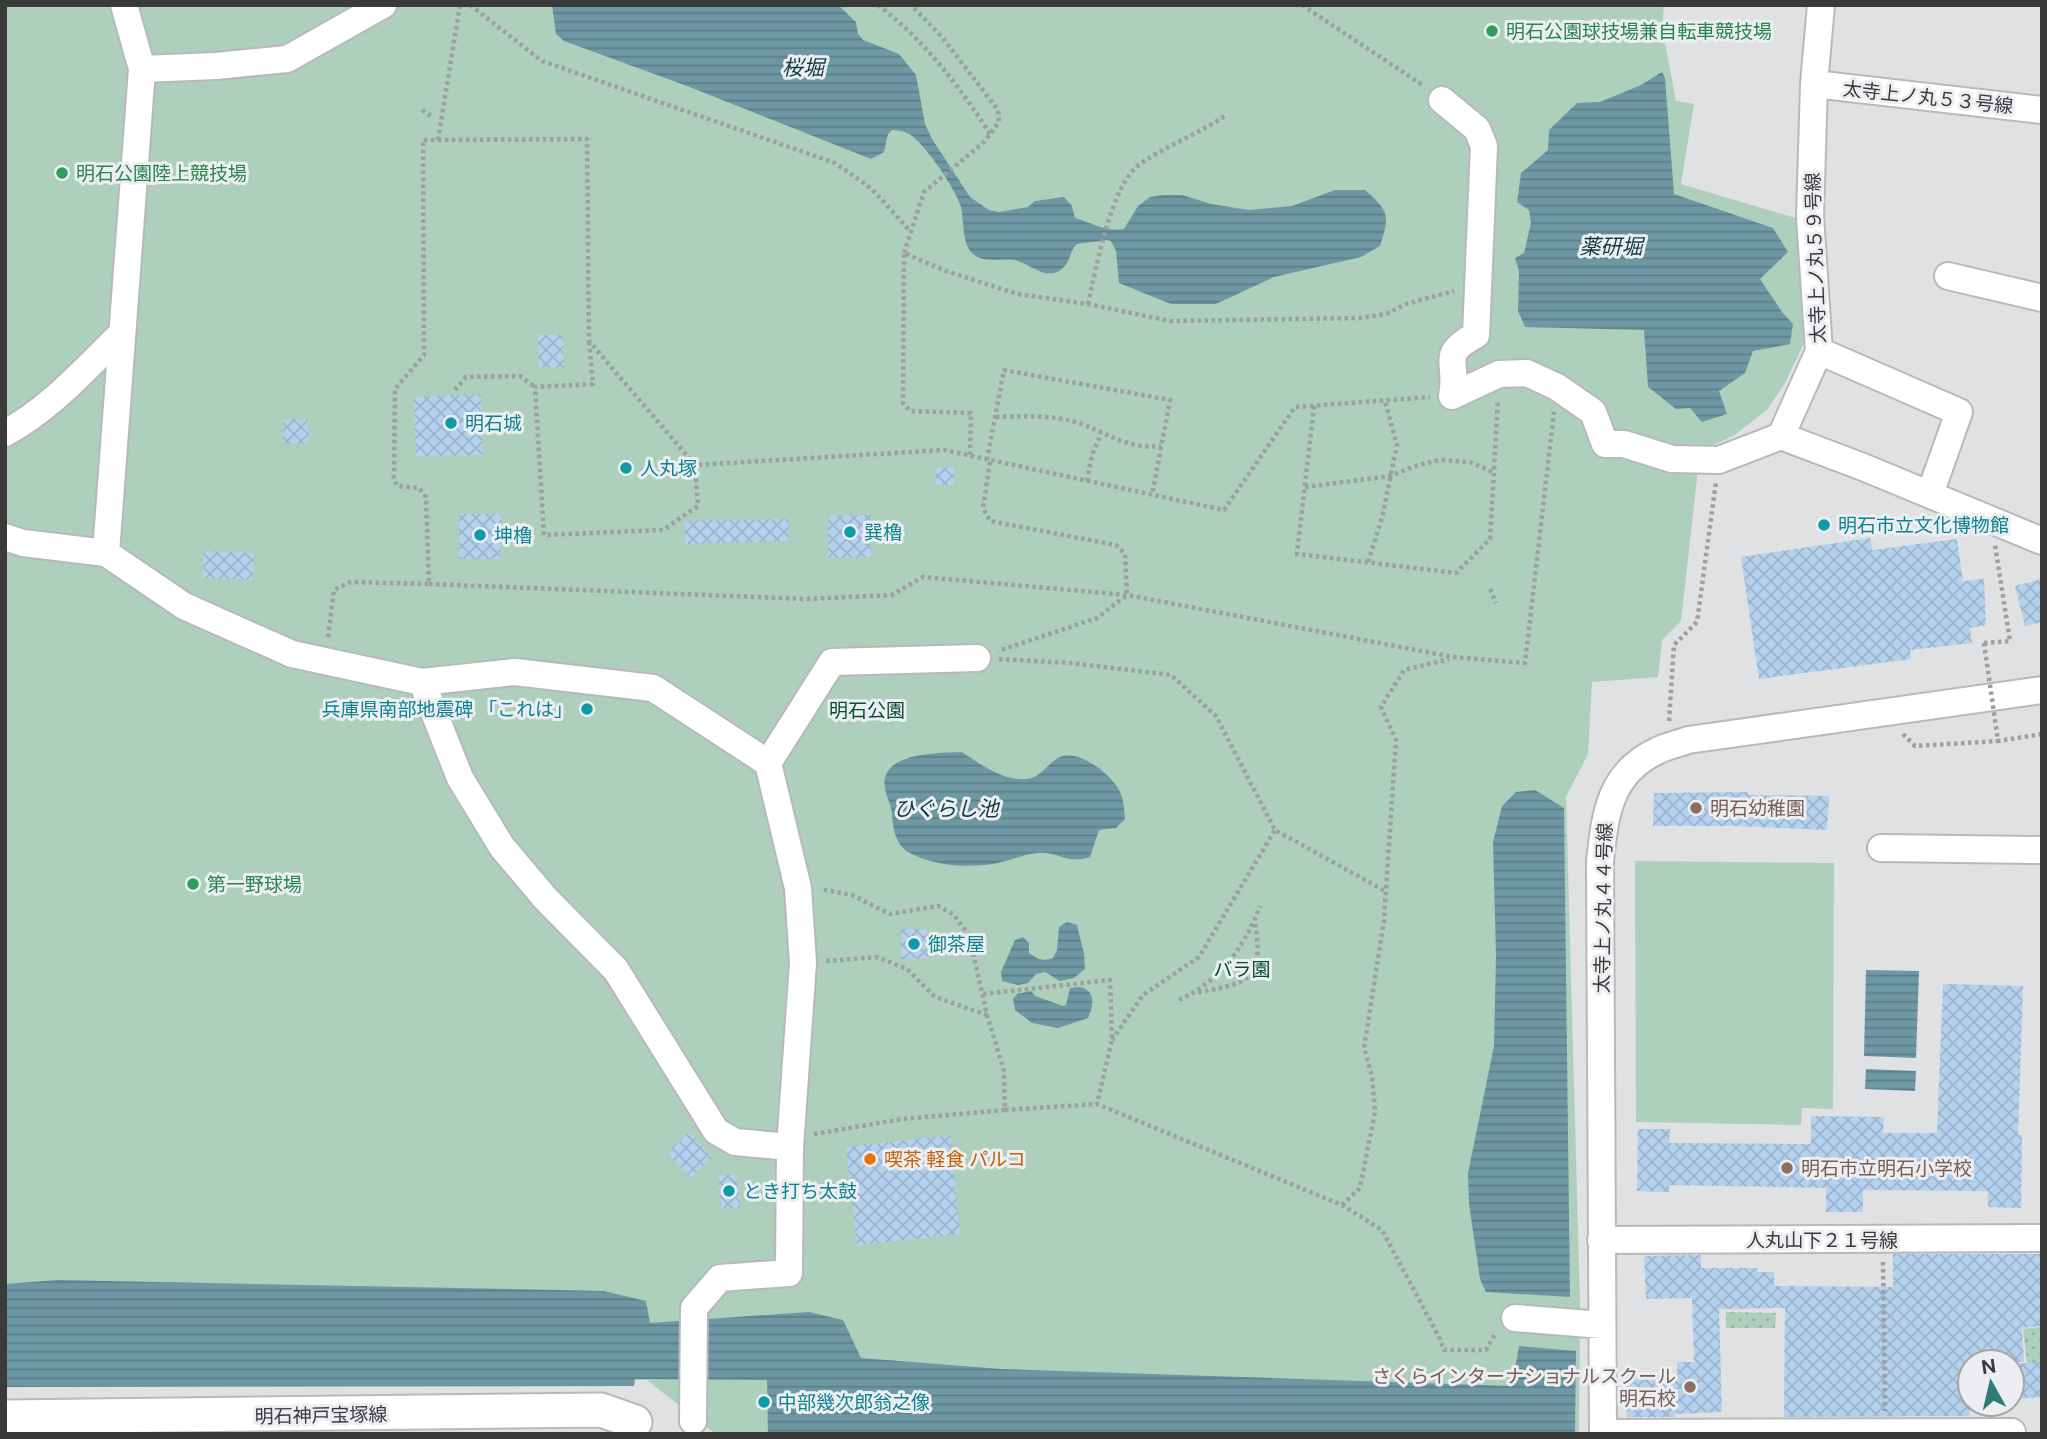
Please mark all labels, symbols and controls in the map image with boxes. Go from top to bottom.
place label: 明石公園球技場兼自転車競技場 [1506,20,1772,42]
marker: 明石公園球技場兼自転車競技場 [1484,23,1500,39]
water label: 桜堀 [782,55,827,80]
street label: 太寺上ノ丸５３号線 [1842,77,2014,117]
place label: 明石公園陸上競技場 [76,162,247,184]
marker: 明石公園陸上競技場 [54,165,70,181]
street label: 太寺上ノ丸５９号線 [1801,172,1829,344]
water label: 薬研堀 [1580,234,1645,259]
place label: 明石城 [465,412,522,434]
marker: 明石城 [443,415,459,431]
place label: 人丸塚 [640,457,697,479]
marker: 人丸塚 [618,460,634,476]
place label: 明石市立文化博物館 [1838,514,2009,536]
marker: 明石市立文化博物館 [1816,517,1832,533]
place label: 巽櫓 [864,521,902,543]
place label: 坤櫓 [494,524,532,546]
marker: 巽櫓 [842,524,858,540]
marker: 坤櫓 [472,527,488,543]
place label: 兵庫県南部地震碑 「これは」 [321,698,573,720]
park label: 明石公園 [829,699,905,721]
marker: 兵庫県南部地震碑 「これは」 [579,701,595,717]
water label: ひぐらし池 [894,796,1000,821]
place label: 明石幼稚園 [1710,797,1805,819]
marker: 明石幼稚園 [1688,800,1704,816]
street label: 太寺上ノ丸４４号線 [1591,822,1615,994]
place label: 第一野球場 [207,873,302,895]
marker: 第一野球場 [185,876,201,892]
place label: 御茶屋 [928,933,985,955]
marker: 御茶屋 [906,936,922,952]
park label: バラ園 [1213,958,1271,980]
place label: 喫茶 軽食 パルコ [884,1148,1026,1170]
marker: 喫茶 軽食 パルコ [862,1151,878,1167]
place label: 明石市立明石小学校 [1801,1157,1972,1179]
marker: 明石市立明石小学校 [1779,1160,1795,1176]
place label: とき打ち太鼓 [743,1180,857,1202]
marker: とき打ち太鼓 [721,1183,737,1199]
street label: 人丸山下２１号線 [1746,1229,1898,1251]
north arrow [1956,1348,2026,1418]
text: N [1980,1354,1998,1378]
place label: さくらインターナショナルスクール 明石校 [1372,1365,1676,1409]
marker: さくらインターナショナルスクール 明石校 [1682,1379,1698,1395]
place label: 中部幾次郎翁之像 [778,1391,930,1413]
marker: 中部幾次郎翁之像 [756,1394,772,1410]
street label: 明石神戸宝塚線 [254,1403,388,1427]

